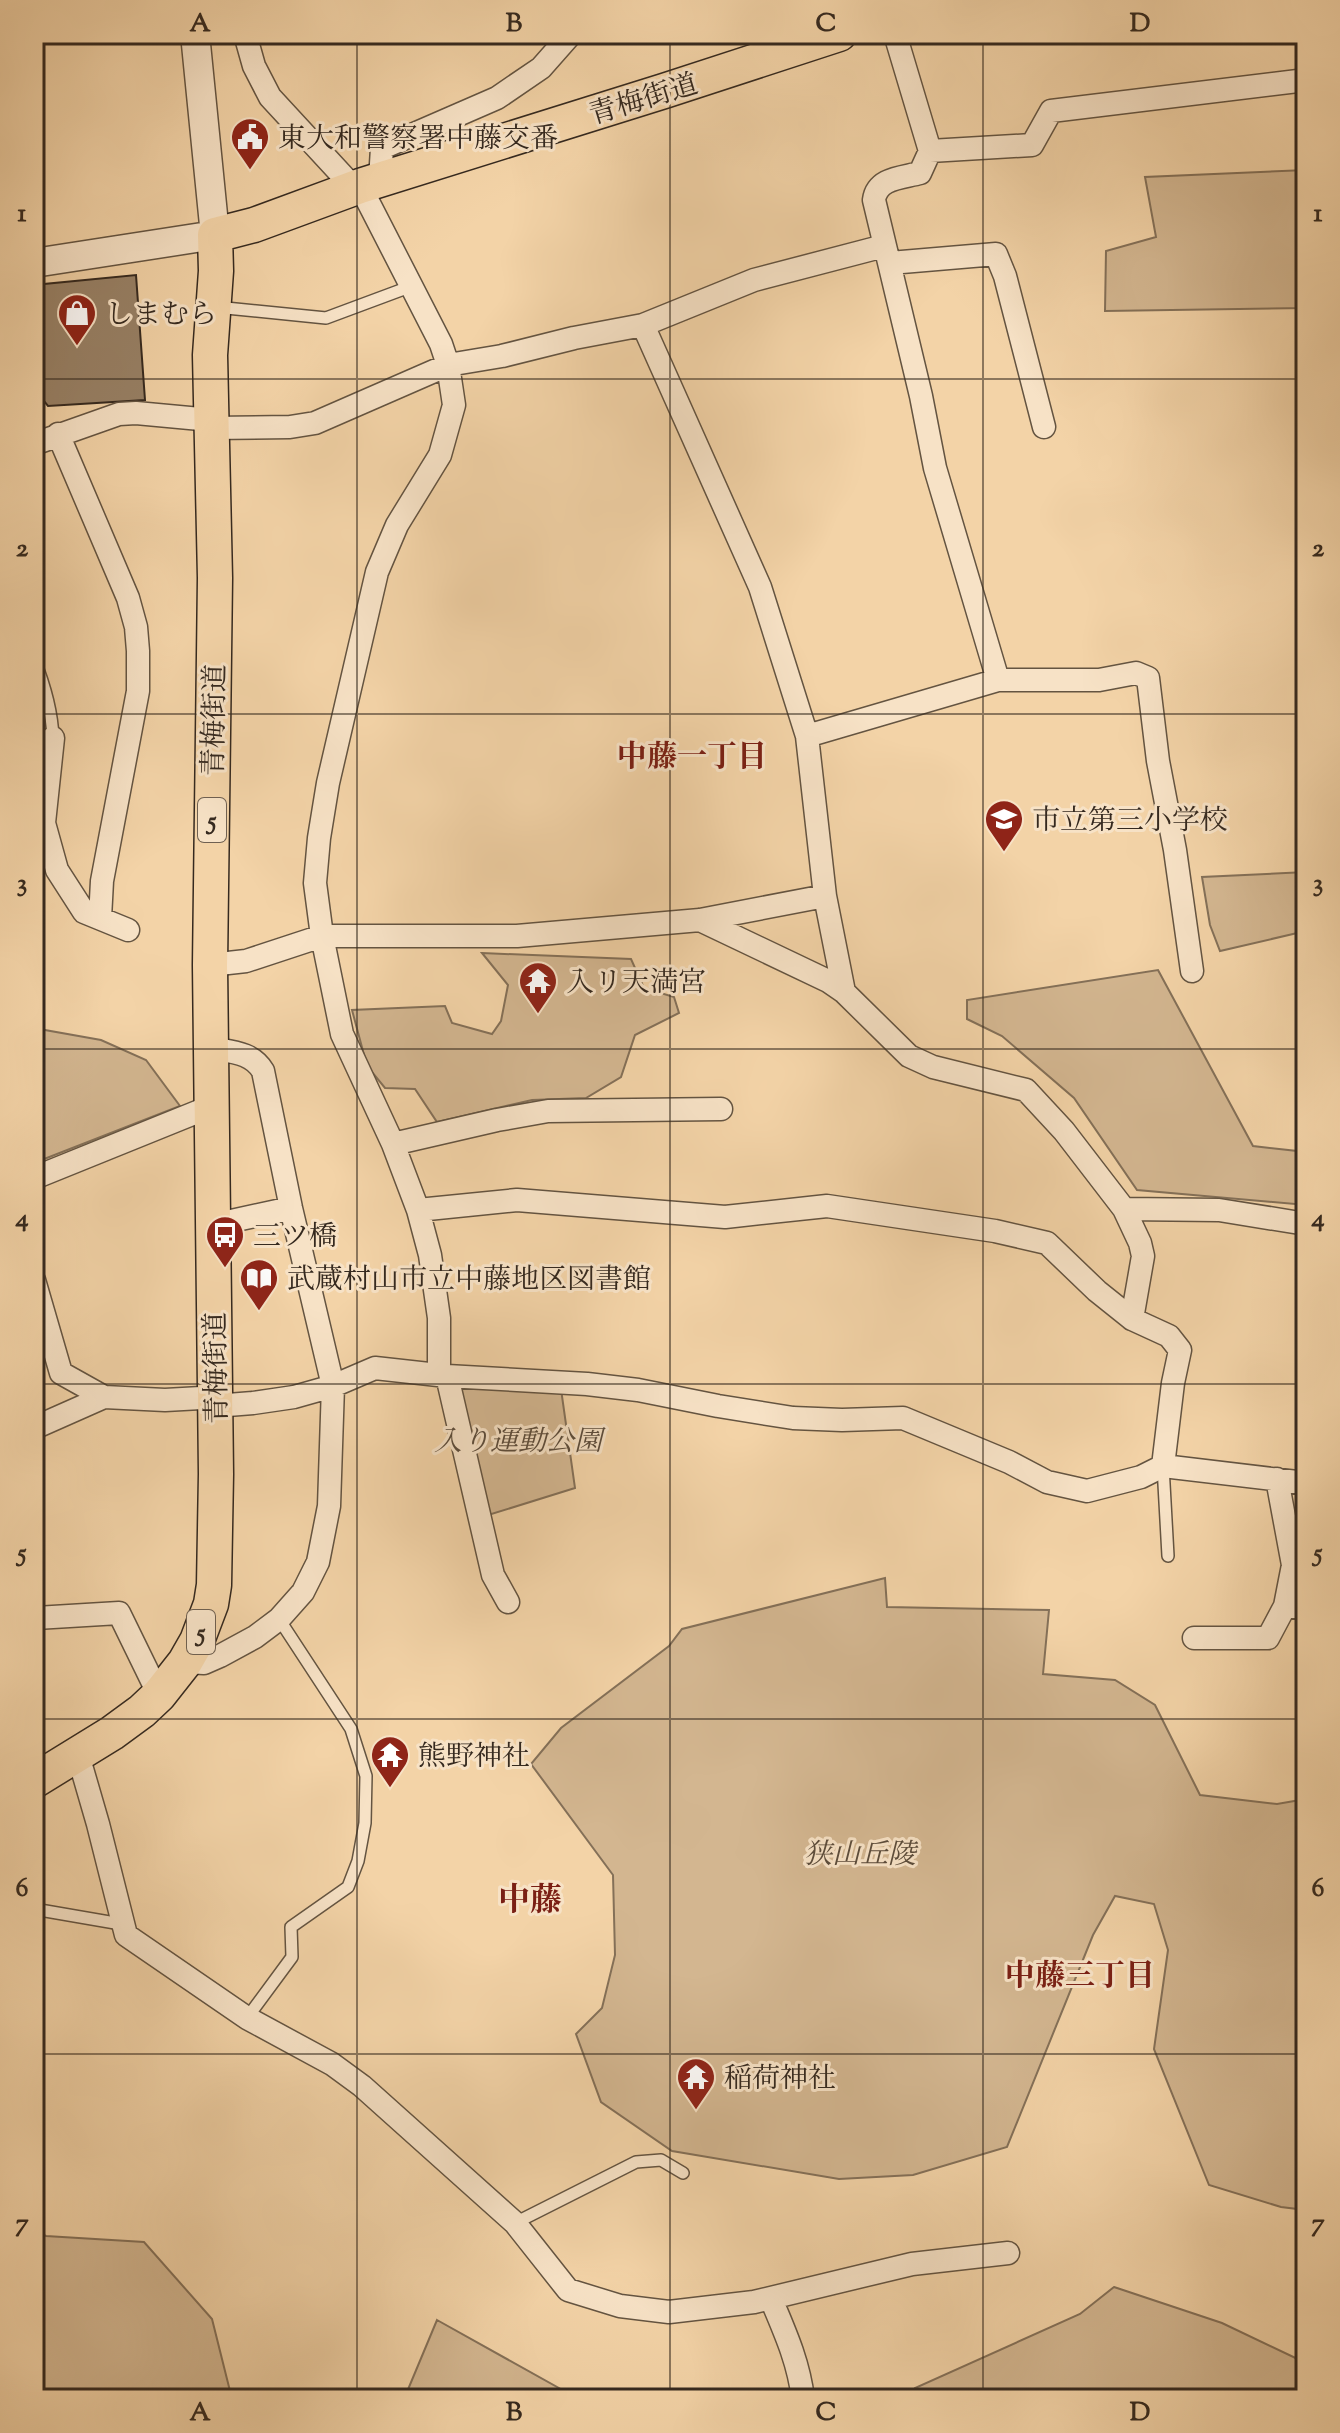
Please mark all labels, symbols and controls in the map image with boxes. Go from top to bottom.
text: A [189,6,211,43]
text: B [506,6,523,43]
text: C [816,6,836,43]
text: D [1130,6,1150,43]
street label: 青梅街道 [584,65,703,136]
public building icon: 東大和警察署中藤交番 [229,116,271,171]
place label: 東大和警察署中藤交番 [278,120,558,160]
text: 1 [18,196,27,233]
text: 1 [1314,196,1323,233]
shop icon: しまむら [56,292,98,347]
place label: しまむら [105,296,217,336]
text: 2 [16,531,29,568]
text: 2 [1312,531,1325,568]
street label: 青梅街道 [195,664,237,776]
district label: 中藤一丁目 [617,737,767,780]
road number: 5 [198,798,226,842]
school or university icon: 市立第三小学校 [983,798,1025,853]
place label: 市立第三小学校 [1032,802,1228,842]
text: 3 [17,866,27,903]
text: 3 [1313,866,1323,903]
temple icon: 入リ天満宮 [517,960,559,1015]
place label: 入リ天満宮 [566,964,706,1004]
text: 4 [14,1201,29,1238]
text: 4 [1310,1201,1325,1238]
bus stop icon: 三ツ橋 [204,1214,246,1269]
place label: 三ツ橋 [253,1218,337,1258]
library icon: 武蔵村山市立中藤地区図書館 [238,1257,280,1312]
place label: 武蔵村山市立中藤地区図書館 [287,1261,651,1301]
street label: 青梅街道 [197,1312,239,1424]
park label: 入り運動公園 [434,1423,606,1463]
text: 5 [16,1536,27,1573]
text: 5 [1312,1536,1323,1573]
road number: 5 [187,1610,215,1654]
temple icon: 熊野神社 [369,1734,411,1789]
place label: 熊野神社 [418,1738,530,1778]
park label: 狭山丘陵 [804,1836,919,1876]
text: 6 [16,1871,29,1908]
text: 6 [1312,1871,1325,1908]
district label: 中藤 [498,1879,562,1925]
district label: 中藤三丁目 [1005,1956,1155,1999]
temple icon: 稲荷神社 [675,2056,717,2111]
place label: 稲荷神社 [724,2060,836,2100]
text: 7 [15,2206,29,2243]
text: 7 [1311,2206,1325,2243]
text: A [189,2395,211,2432]
text: B [506,2395,523,2432]
text: C [816,2395,836,2432]
text: D [1130,2395,1150,2432]

